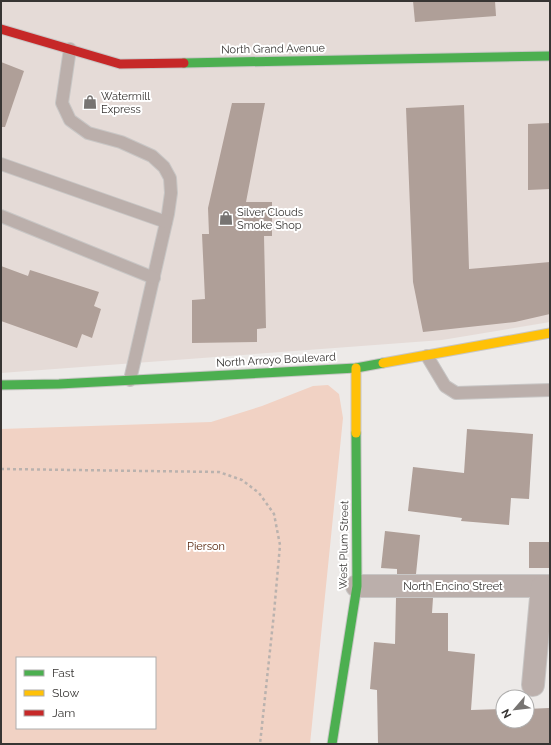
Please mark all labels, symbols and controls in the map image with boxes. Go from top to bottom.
street label: North Grand Avenue [221,42,326,56]
place label: Watermill Express [101,90,150,116]
shop icon: Watermill Express [82,94,98,110]
place label: Silver Clouds Smoke Shop [237,206,303,232]
shop icon: Silver Clouds Smoke Shop [218,210,234,226]
street label: North Arroyo Boulevard [216,350,336,370]
street label: West Plum Street [337,500,351,590]
park label: Pierson [187,540,225,553]
street label: North Encino Street [403,580,503,593]
legend [16,657,156,729]
text: Fast [52,666,75,680]
text: Slow [52,686,79,700]
north arrow [495,689,535,729]
text: Jam [52,706,75,720]
text: N [499,707,514,720]

